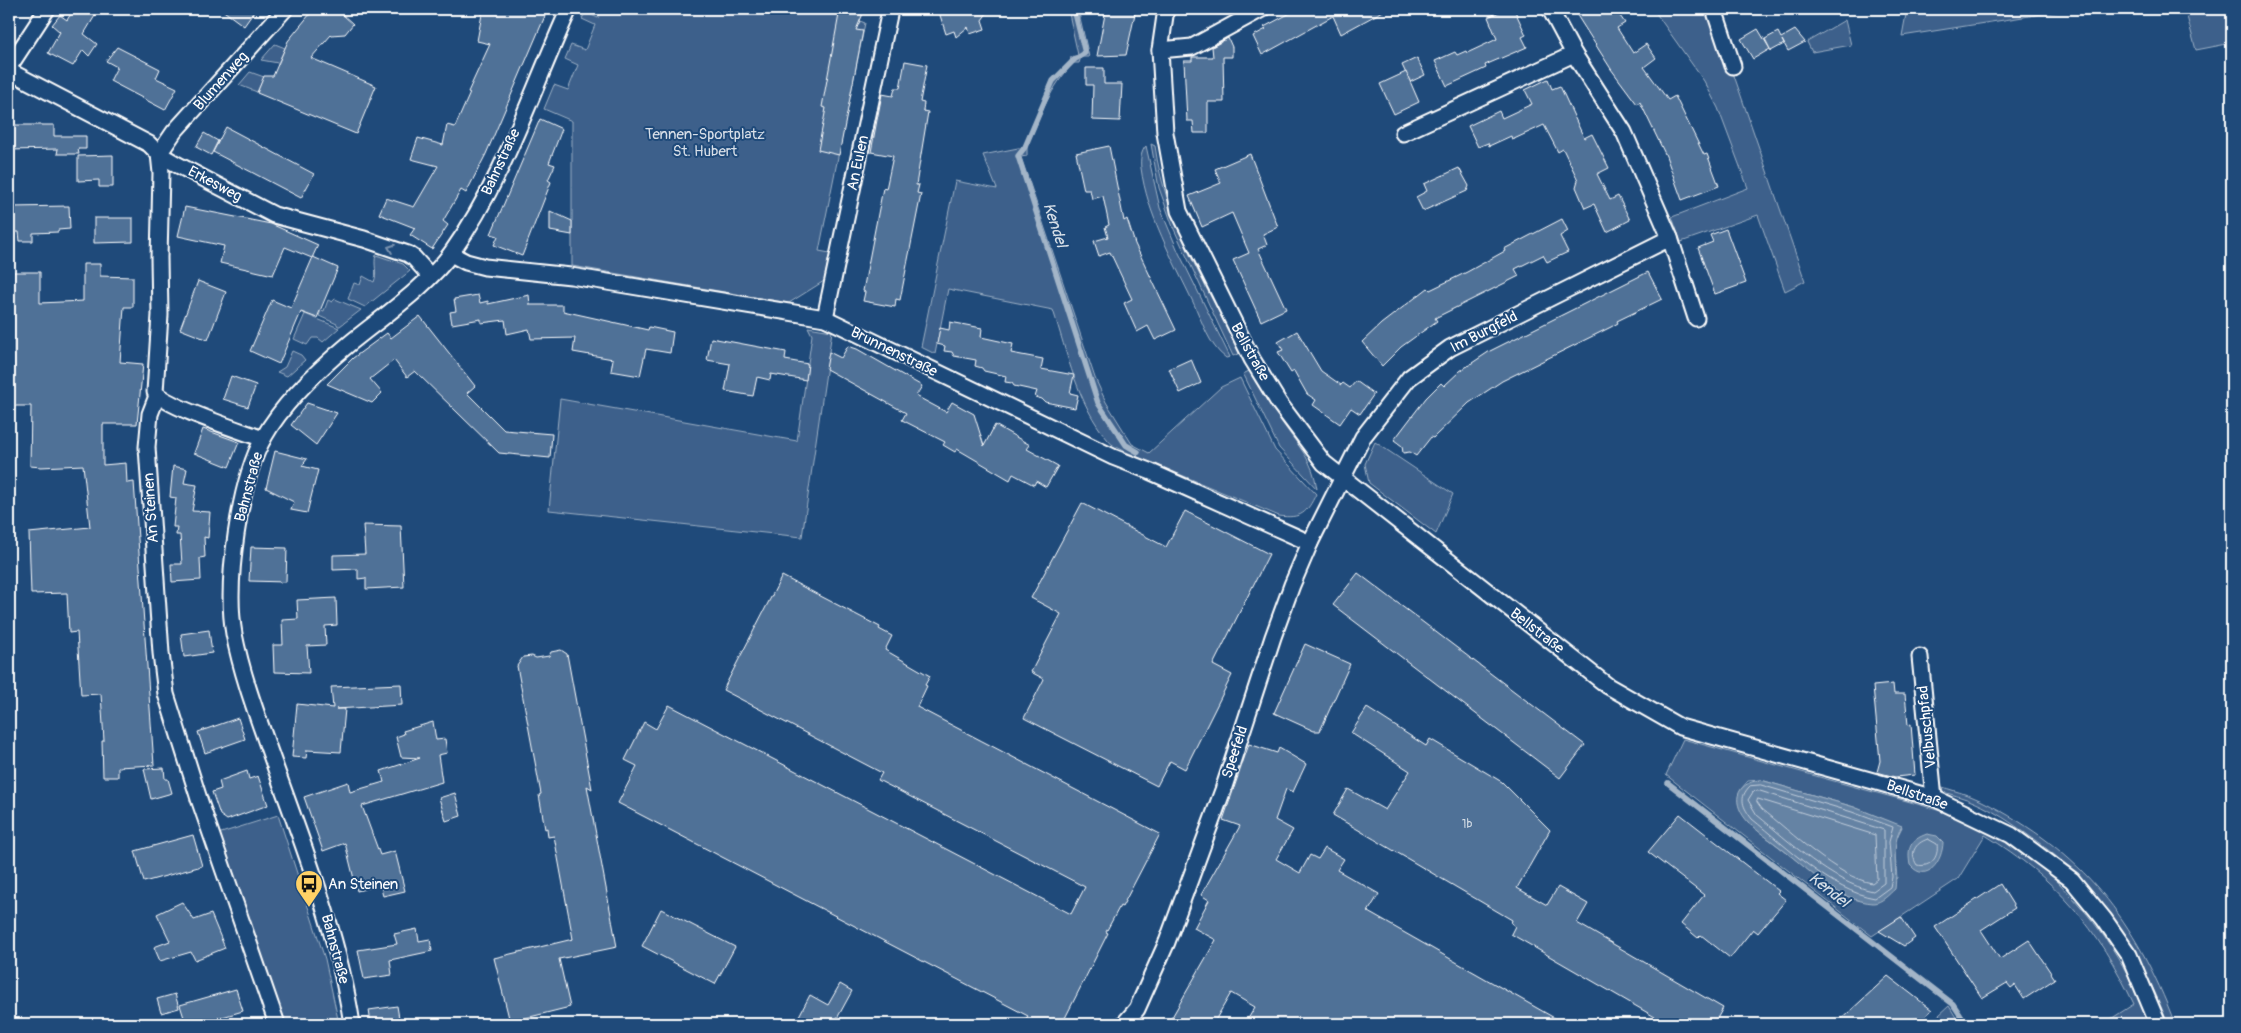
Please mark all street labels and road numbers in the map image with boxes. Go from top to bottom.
street label: Blumenweg [189,47,253,115]
street label: Bahnstraße [477,125,525,198]
street label: An Eulen [843,134,873,192]
street label: Erkesweg [185,162,245,206]
street label: Im Burgfeld [1447,307,1521,357]
street label: Bellstraße [1226,320,1274,385]
street label: Brunnenstraße [847,323,941,381]
street label: Bahnstraße [231,450,268,524]
street label: An Steinen [139,472,163,544]
street label: Bellstraße [1506,604,1568,658]
street label: Velbuschpfad [1913,685,1941,769]
street label: Speefeld [1218,723,1252,781]
street label: Bellstraße [1884,776,1951,815]
street label: Bahnstraße [317,912,354,986]

